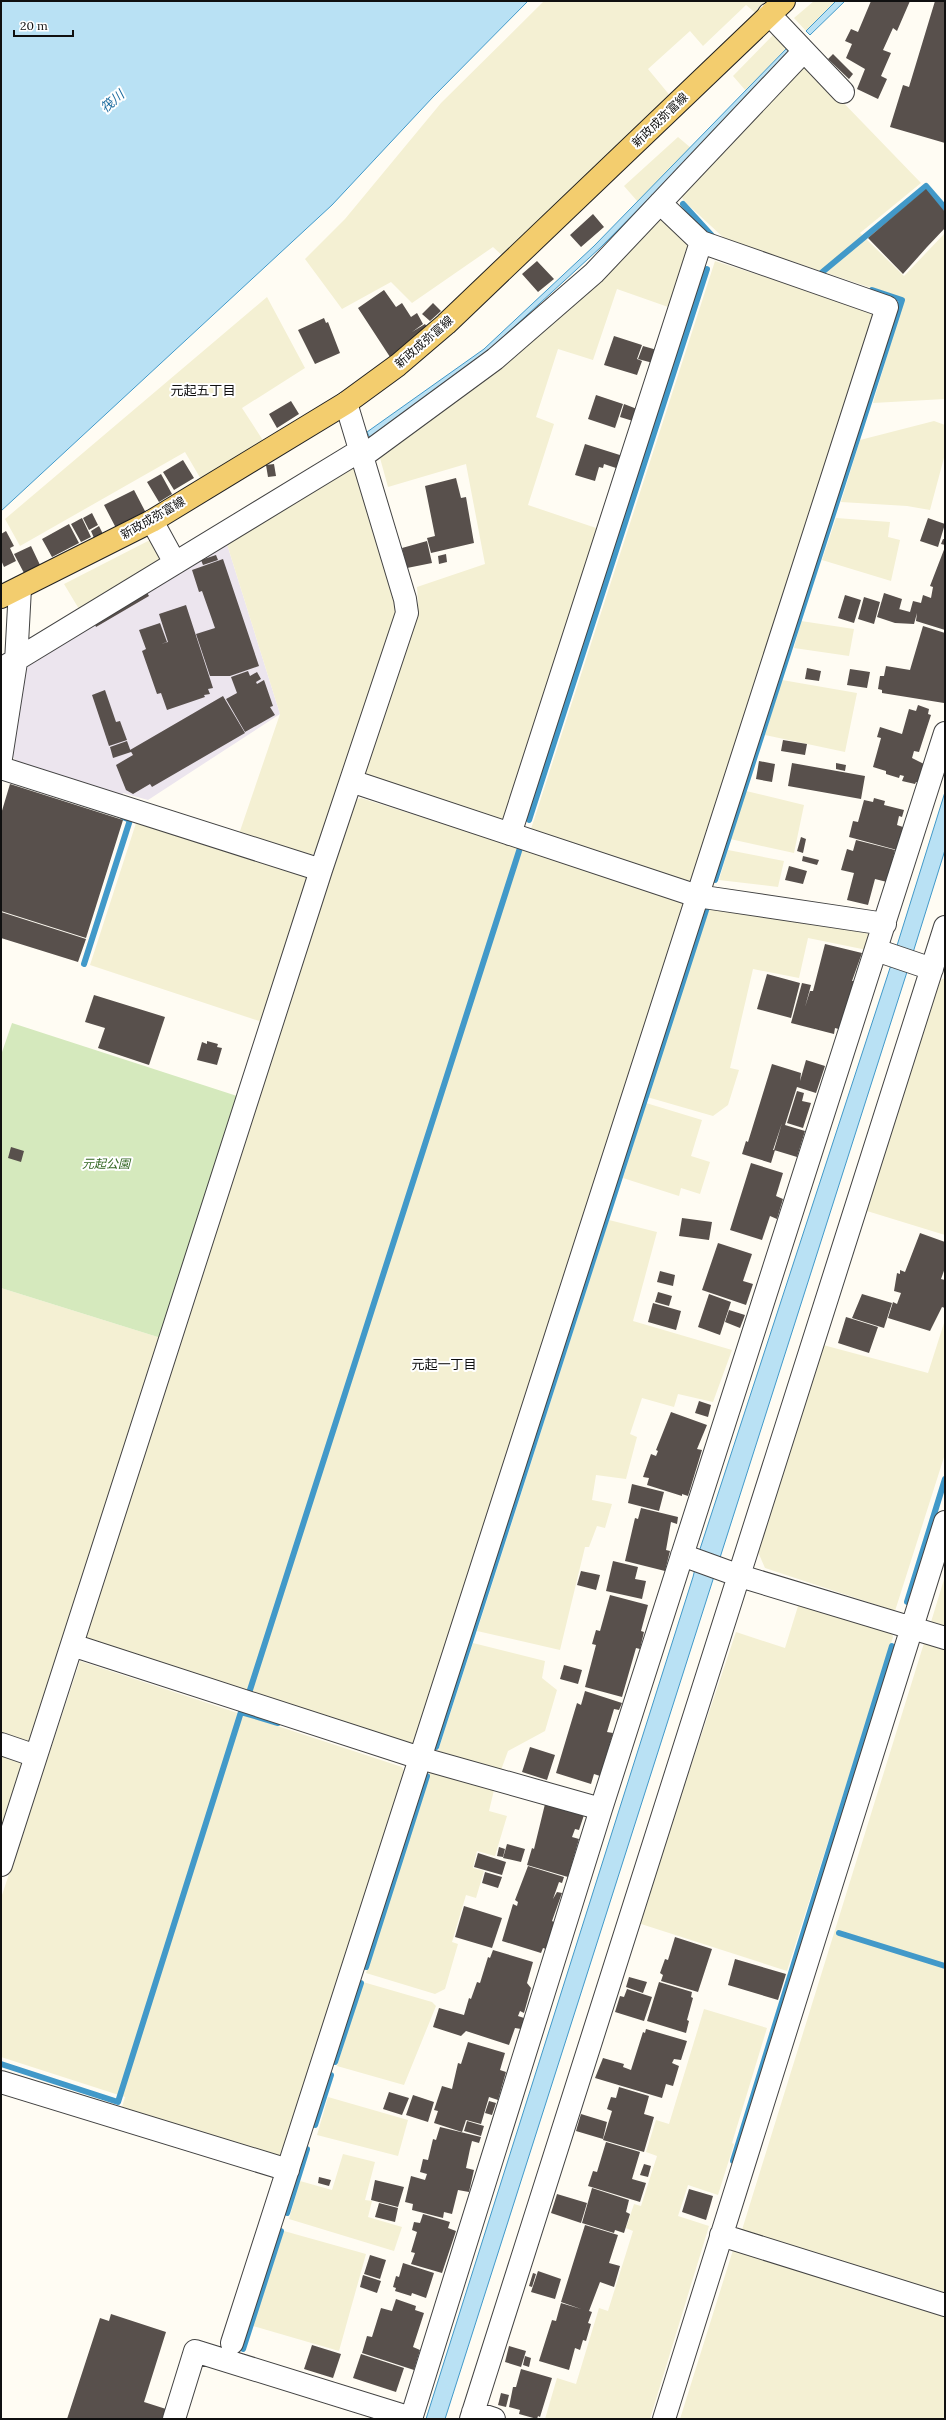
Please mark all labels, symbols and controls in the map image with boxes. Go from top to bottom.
scale bar [14,12,73,38]
text: 20 m [20,18,48,33]
water label: 筏川 [97,85,129,116]
street label: 新政成弥富線 [629,89,691,150]
street label: 新政成弥富線 [392,312,456,371]
district label: 元起五丁目 [170,382,236,399]
street label: 新政成弥富線 [118,493,188,542]
park label: 元起公園 [82,1156,132,1171]
district label: 元起一丁目 [411,1356,477,1373]

